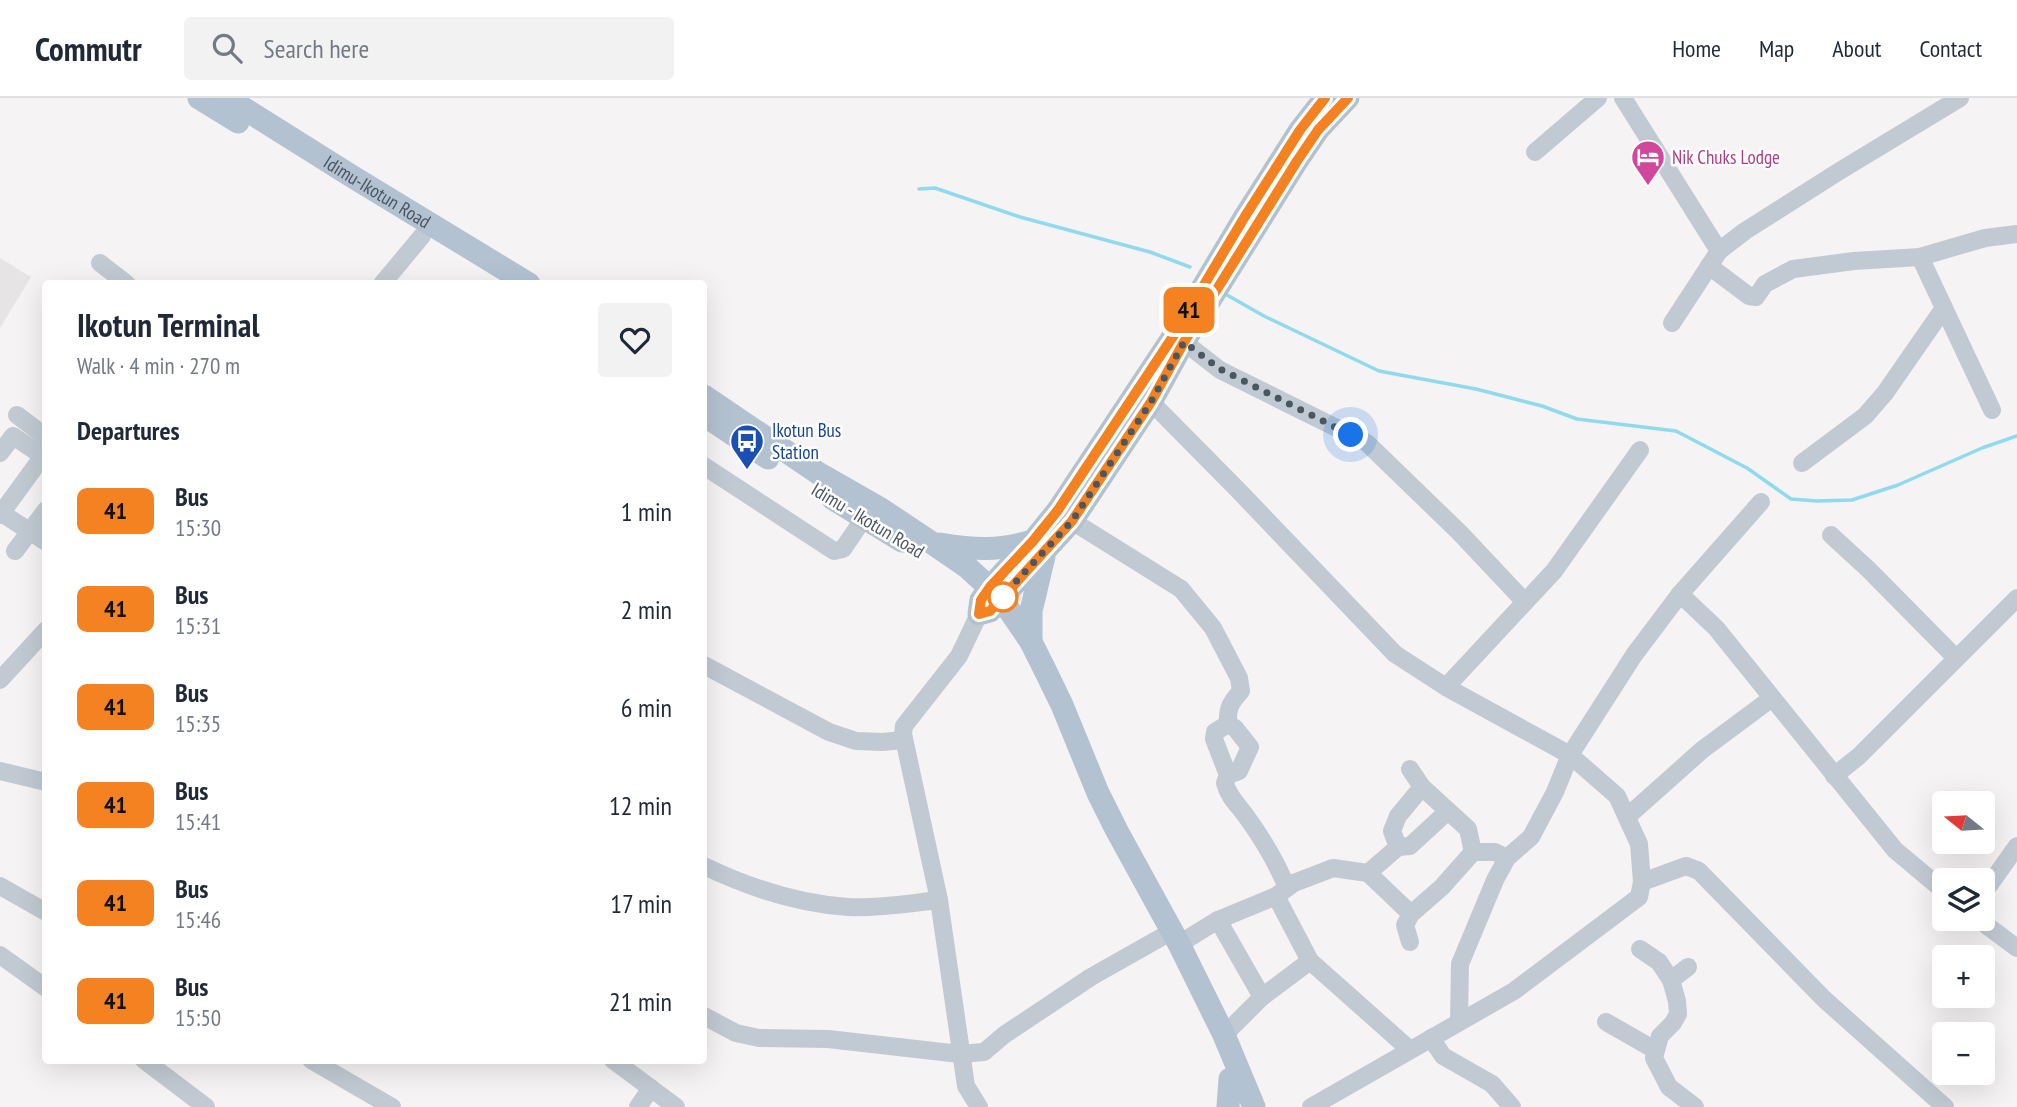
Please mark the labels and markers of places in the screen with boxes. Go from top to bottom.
hotel icon: Nik Chuks Lodge [1629,138,1667,187]
place label: Nik Chuks Lodge [1672,145,1780,169]
place label: Ikotun Bus Station [772,418,841,464]
bus stop icon: Ikotun Bus Station [728,422,766,471]
unlabelled marker [988,582,1018,612]

